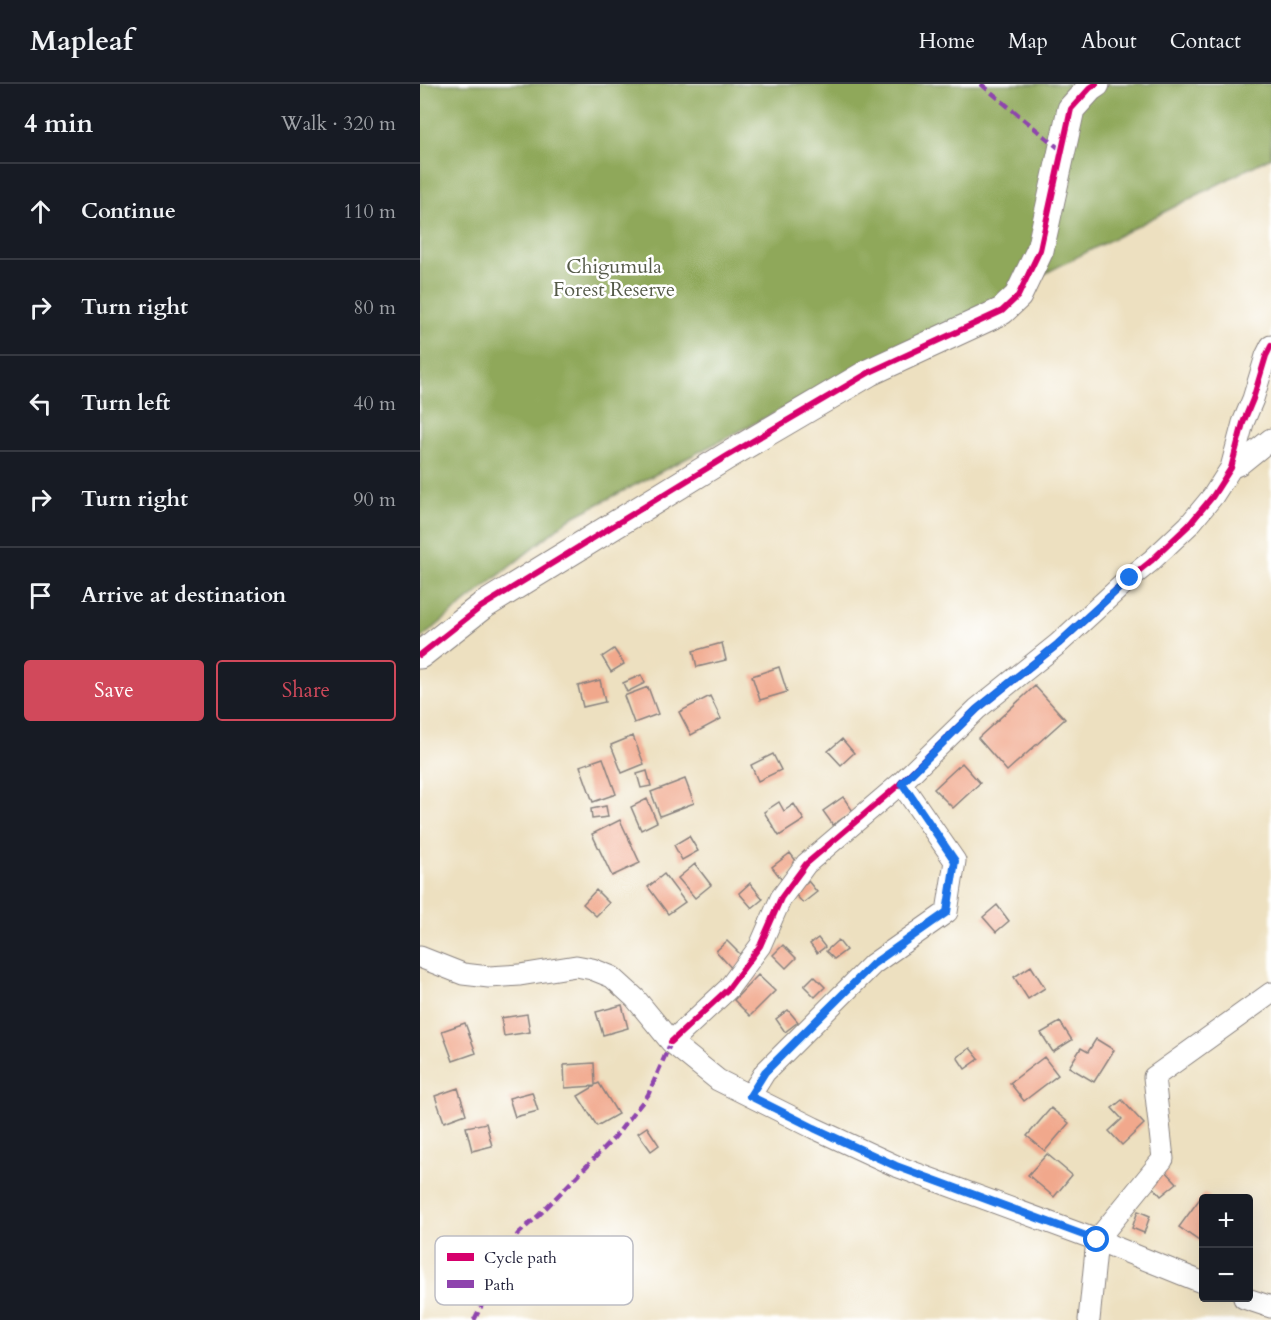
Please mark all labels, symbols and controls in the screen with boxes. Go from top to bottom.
text: Mapleaf [30,22,133,60]
text: Home [919,27,975,56]
text: Map [1008,27,1048,56]
text: About [1081,27,1137,56]
text: Contact [1170,27,1241,56]
text: 4 min [24,106,93,141]
text: Walk · 320 m [281,110,396,137]
icon: ahead [24,195,57,228]
text: Continue [81,196,176,226]
text: 110 m [343,198,396,225]
park label: Chigumula Forest Reserve [553,253,675,303]
icon: right [24,291,57,324]
text: Turn right [81,292,188,322]
text: 80 m [353,294,396,321]
icon: left [24,387,57,420]
text: Turn left [81,388,170,418]
text: 40 m [353,390,396,417]
icon: right [24,483,57,516]
text: Turn right [81,484,188,514]
text: 90 m [353,486,396,513]
route end [1116,564,1142,590]
icon: arrive [24,579,57,612]
text: Arrive at destination [81,580,286,610]
button: Save [24,660,204,721]
button: Share [216,660,396,721]
map controls [1199,1194,1253,1302]
button: + [1199,1194,1253,1248]
route start [1083,1226,1109,1252]
legend [435,1236,633,1305]
text: Cycle path [484,1247,557,1269]
button: − [1199,1248,1253,1302]
text: Path [484,1274,514,1296]

